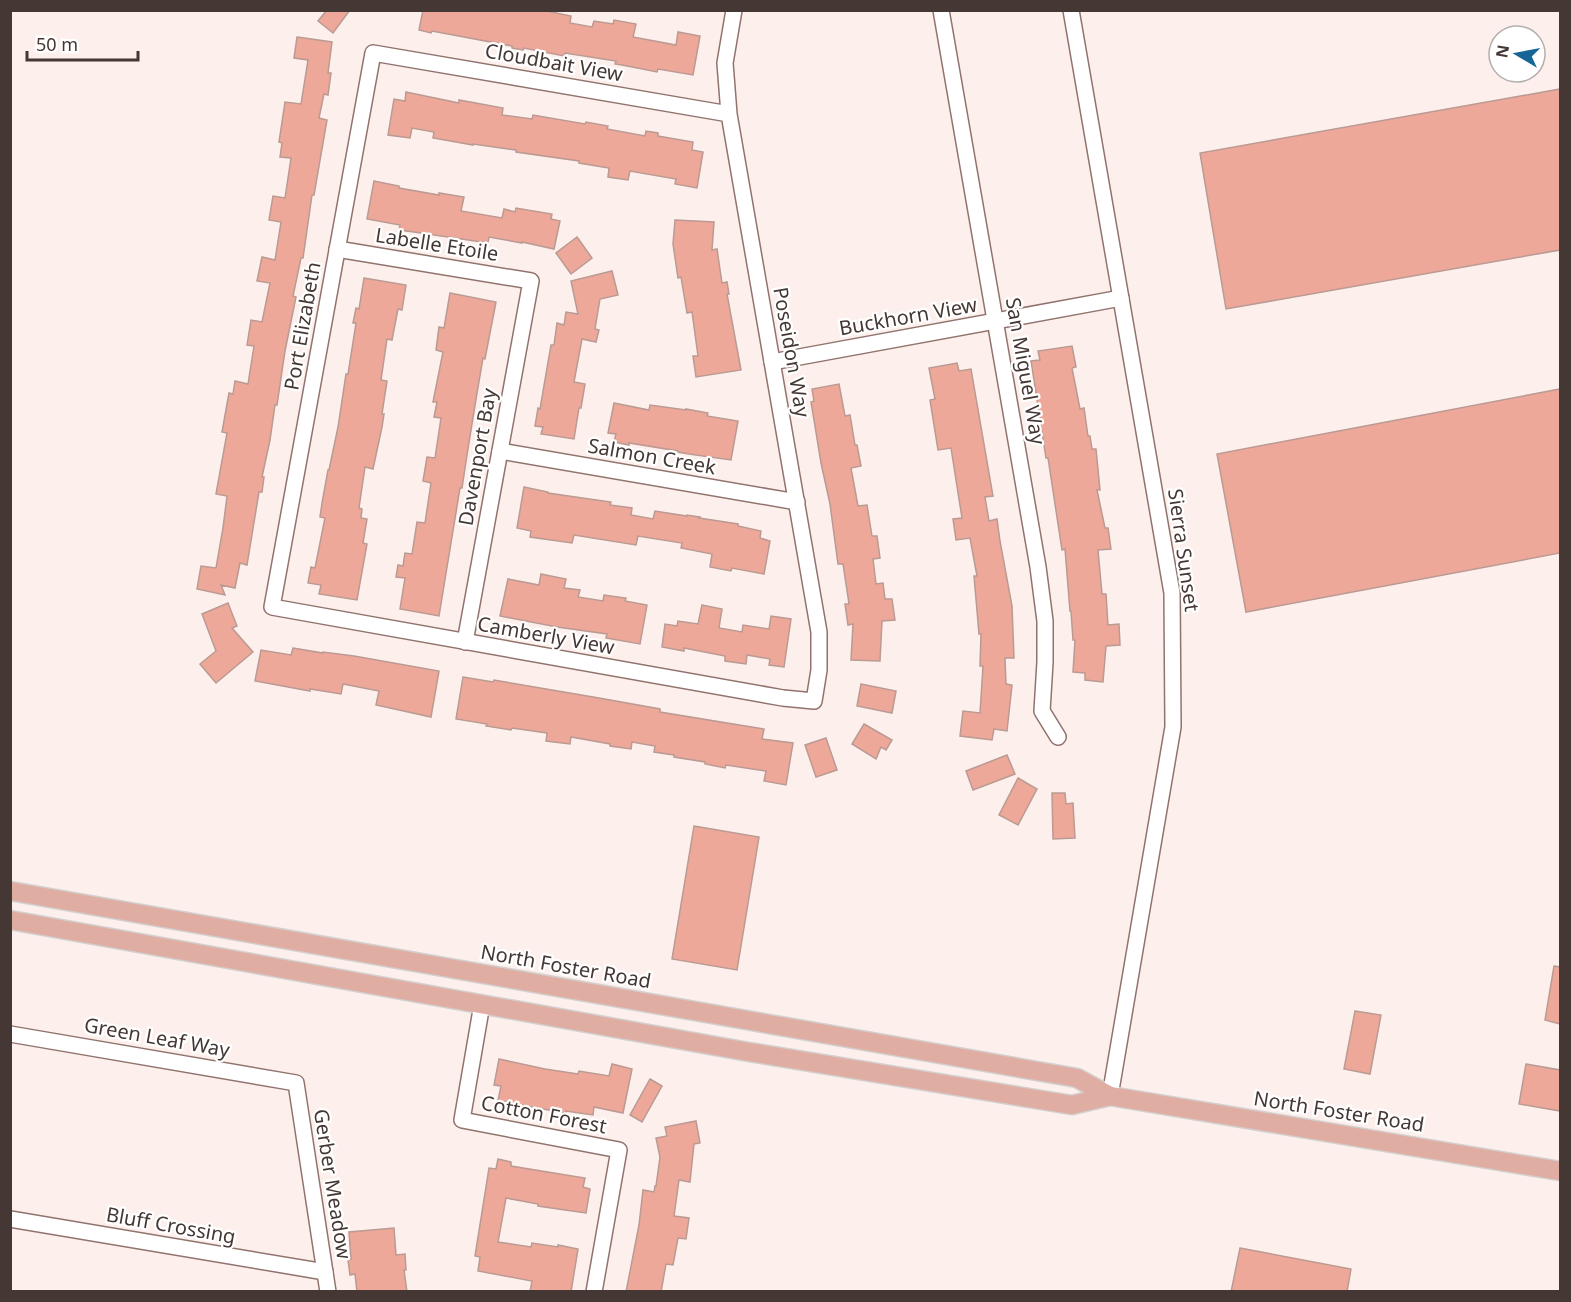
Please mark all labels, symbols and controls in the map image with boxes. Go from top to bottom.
scale bar [27,24,138,62]
north arrow [1487,24,1547,84]
text: 50 m [36,32,78,56]
street label: Cloudbait View [483,37,625,87]
text: N [1490,43,1514,60]
street label: Labelle Etoile [374,221,500,267]
street label: Port Elizabeth [277,260,327,392]
street label: Poseidon Way [767,285,817,420]
street label: Buckhorn View [837,291,979,341]
street label: San Miguel Way [1000,295,1052,447]
street label: Davenport Bay [452,385,503,528]
street label: Salmon Creek [586,431,718,481]
street label: Sierra Sunset [1162,487,1206,613]
street label: Camberly View [475,610,617,660]
street label: North Foster Road [479,938,653,994]
street label: Green Leaf Way [82,1011,233,1063]
street label: North Foster Road [1252,1084,1426,1138]
street label: Cotton Forest [479,1089,609,1139]
street label: Gerber Meadow [308,1107,358,1261]
street label: Bluff Crossing [104,1200,238,1250]

